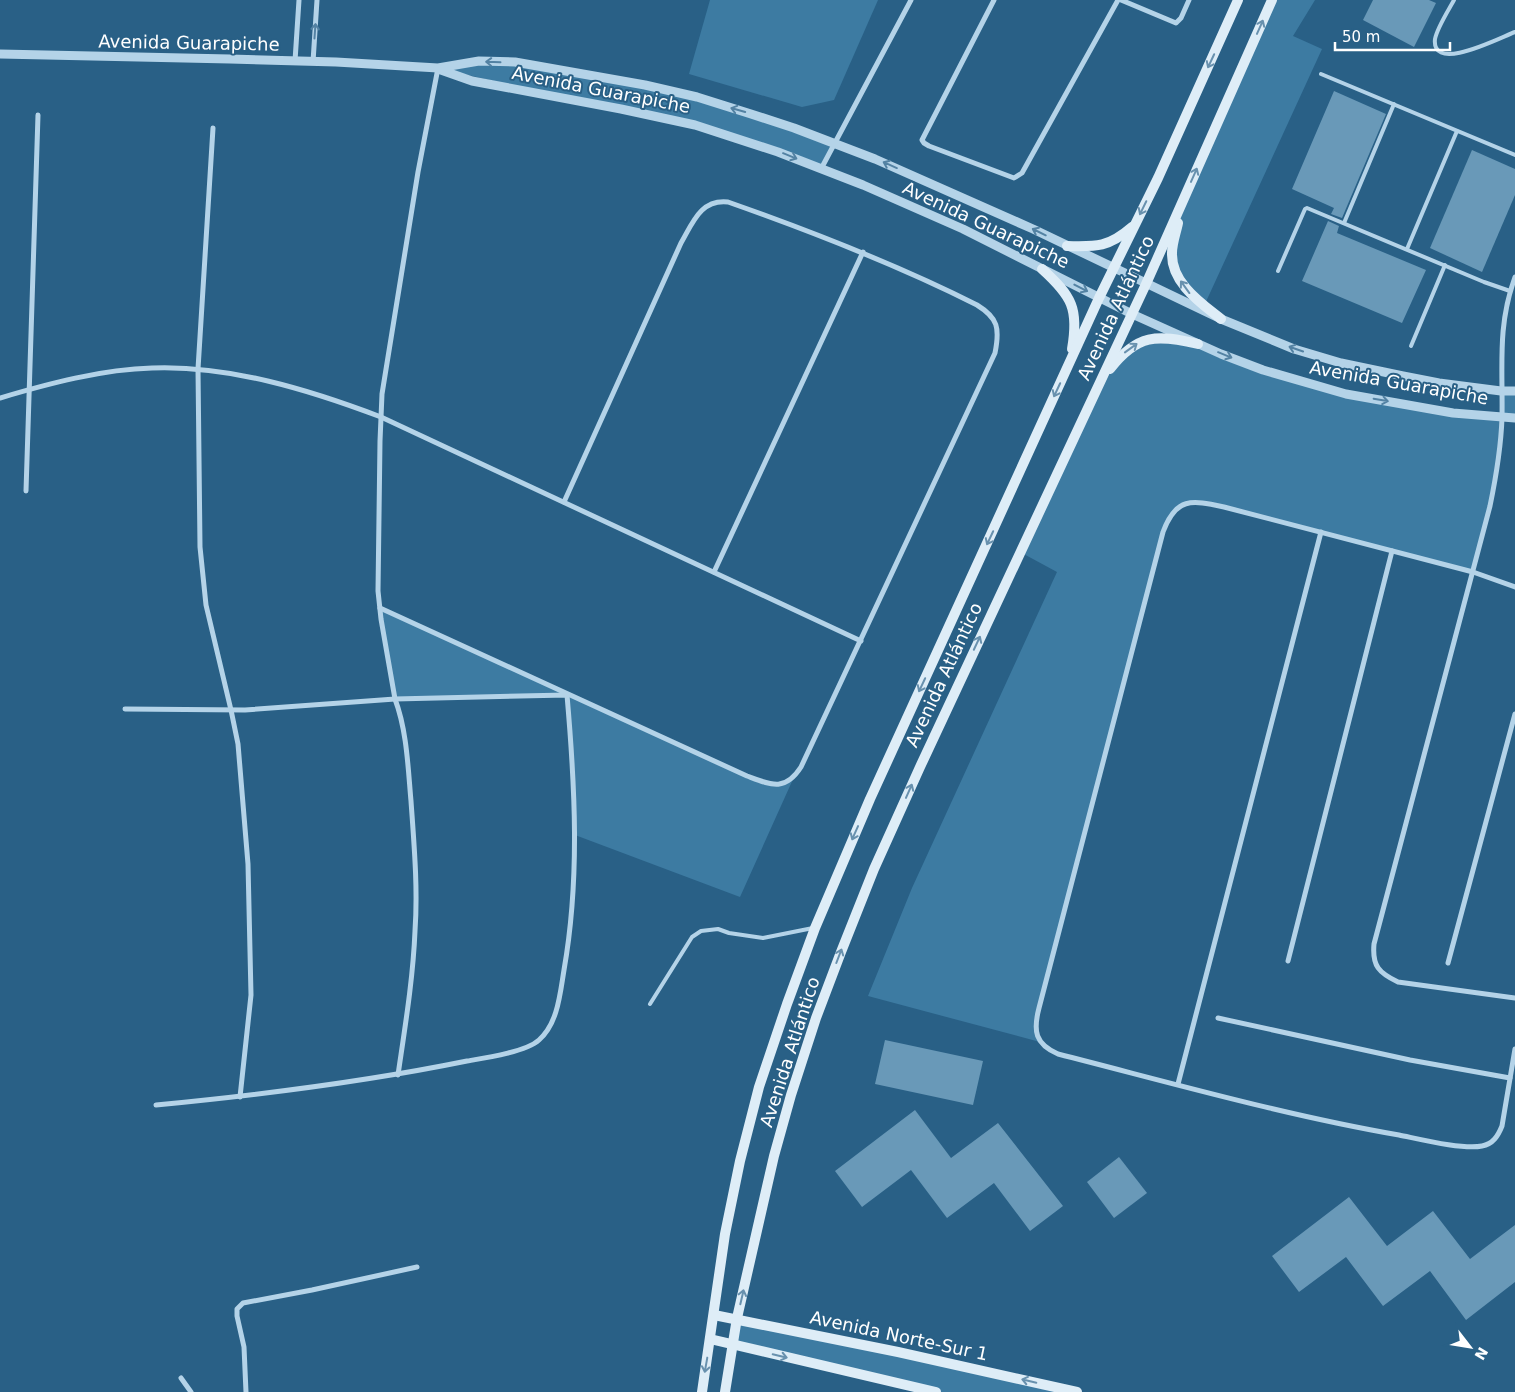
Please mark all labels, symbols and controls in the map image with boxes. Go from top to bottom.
one-way arrow [1256,20,1266,35]
scale bar [1335,20,1450,52]
one-way arrow [310,23,319,39]
text: 50 m [1342,28,1380,46]
street label: Avenida Guarapiche [98,30,280,55]
one-way arrow [1206,53,1216,68]
one-way arrow [485,57,501,66]
street label: Avenida Guarapiche [510,62,692,117]
one-way arrow [730,104,746,114]
one-way arrow [782,152,797,162]
one-way arrow [883,160,898,170]
one-way arrow [1190,168,1200,183]
street label: Avenida Guarapiche [900,177,1073,272]
one-way arrow [1138,200,1147,215]
one-way arrow [1031,226,1046,236]
street label: Avenida Atlántico [1073,232,1158,383]
one-way arrow [1180,280,1190,294]
one-way arrow [1073,284,1088,294]
one-way arrow [1124,343,1138,353]
one-way arrow [1289,344,1304,353]
one-way arrow [1217,351,1232,360]
street label: Avenida Guarapiche [1308,356,1490,409]
one-way arrow [1052,382,1062,397]
one-way arrow [1372,396,1388,405]
one-way arrow [984,530,994,545]
street label: Avenida Atlántico [901,599,986,750]
one-way arrow [973,636,983,651]
one-way arrow [916,677,926,692]
one-way arrow [905,784,915,799]
one-way arrow [849,825,859,840]
one-way arrow [835,949,844,965]
street label: Avenida Atlántico [755,974,824,1130]
one-way arrow [738,1290,747,1306]
street label: Avenida Norte-Sur 1 [808,1306,990,1365]
north arrow [1445,1322,1495,1372]
text: N [1471,1345,1491,1363]
one-way arrow [772,1352,788,1361]
one-way arrow [701,1357,711,1373]
one-way arrow [1022,1376,1038,1385]

